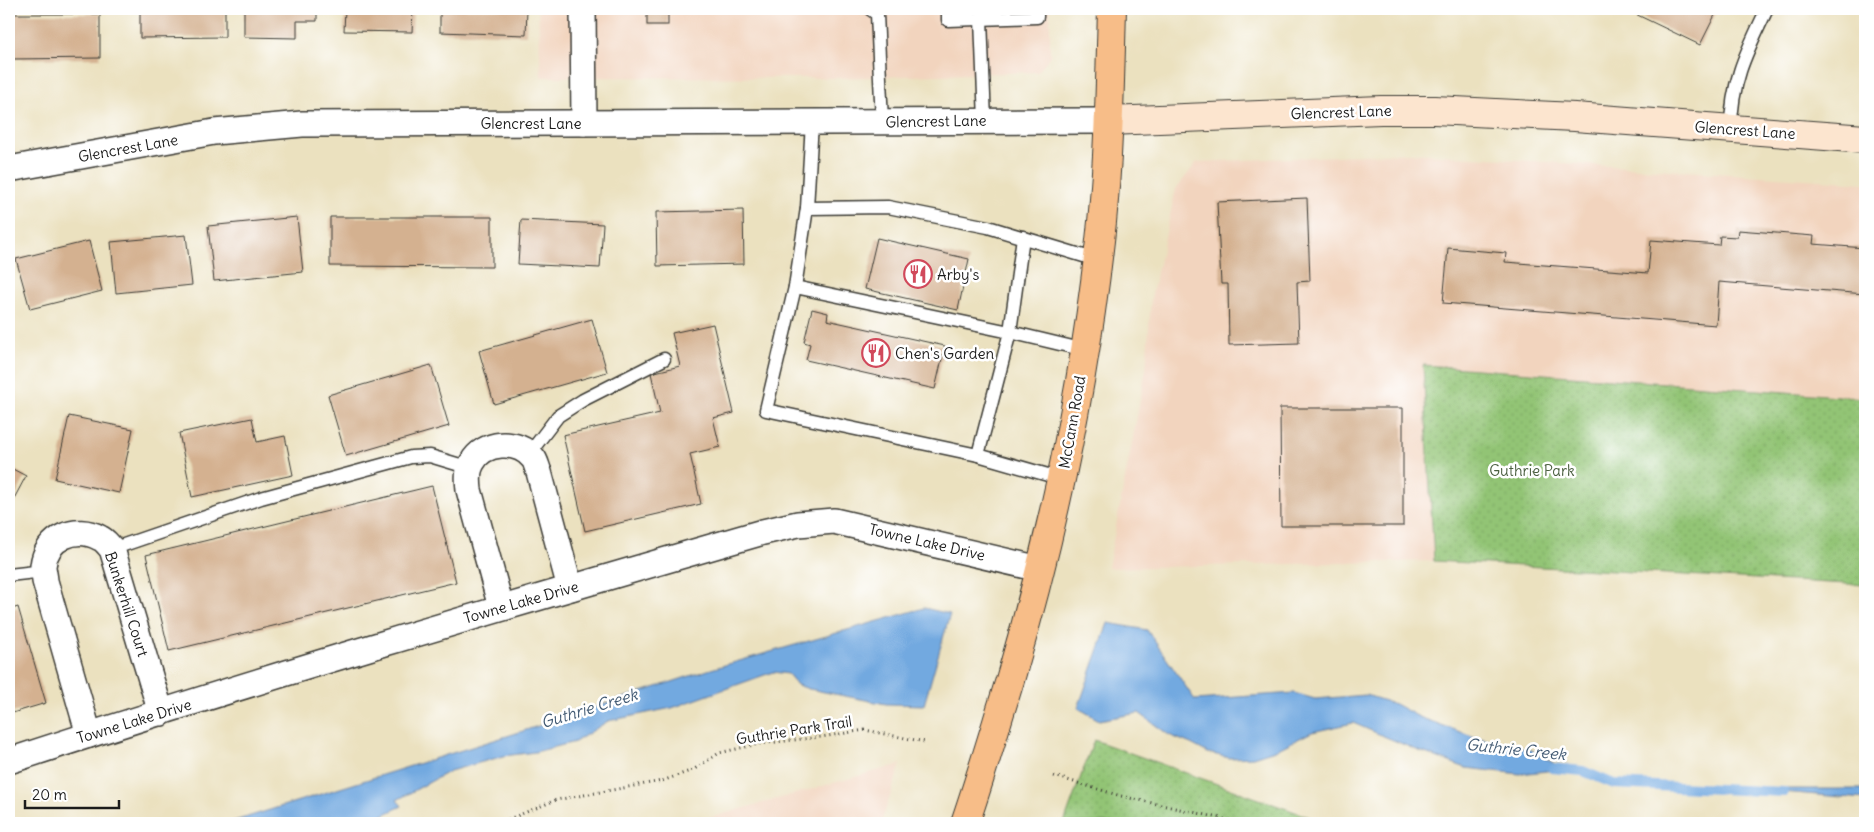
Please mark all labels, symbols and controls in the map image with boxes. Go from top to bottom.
street label: Glencrest Lane [1290,101,1392,123]
street label: Glencrest Lane [885,111,987,131]
street label: Glencrest Lane [480,114,582,133]
street label: Glencrest Lane [1694,117,1796,143]
street label: Glencrest Lane [77,130,179,166]
restaurant icon: Arby's [903,259,933,289]
place label: Arby's [937,265,979,284]
restaurant icon: Chen's Garden [861,338,891,368]
place label: Chen's Garden [895,344,995,363]
street label: McCann Road [1054,374,1090,470]
park label: Guthrie Park [1489,461,1575,480]
street label: Towne Lake Drive [867,519,987,565]
street label: Bunkerhill Court [101,549,153,659]
street label: Towne Lake Drive [461,577,581,627]
water label: Guthrie Creek [538,683,641,732]
street label: Towne Lake Drive [74,695,194,747]
street label: Guthrie Park Trail [735,711,853,749]
water label: Guthrie Creek [1465,734,1569,764]
scale bar [25,777,119,809]
text: 20 m [32,785,67,804]

